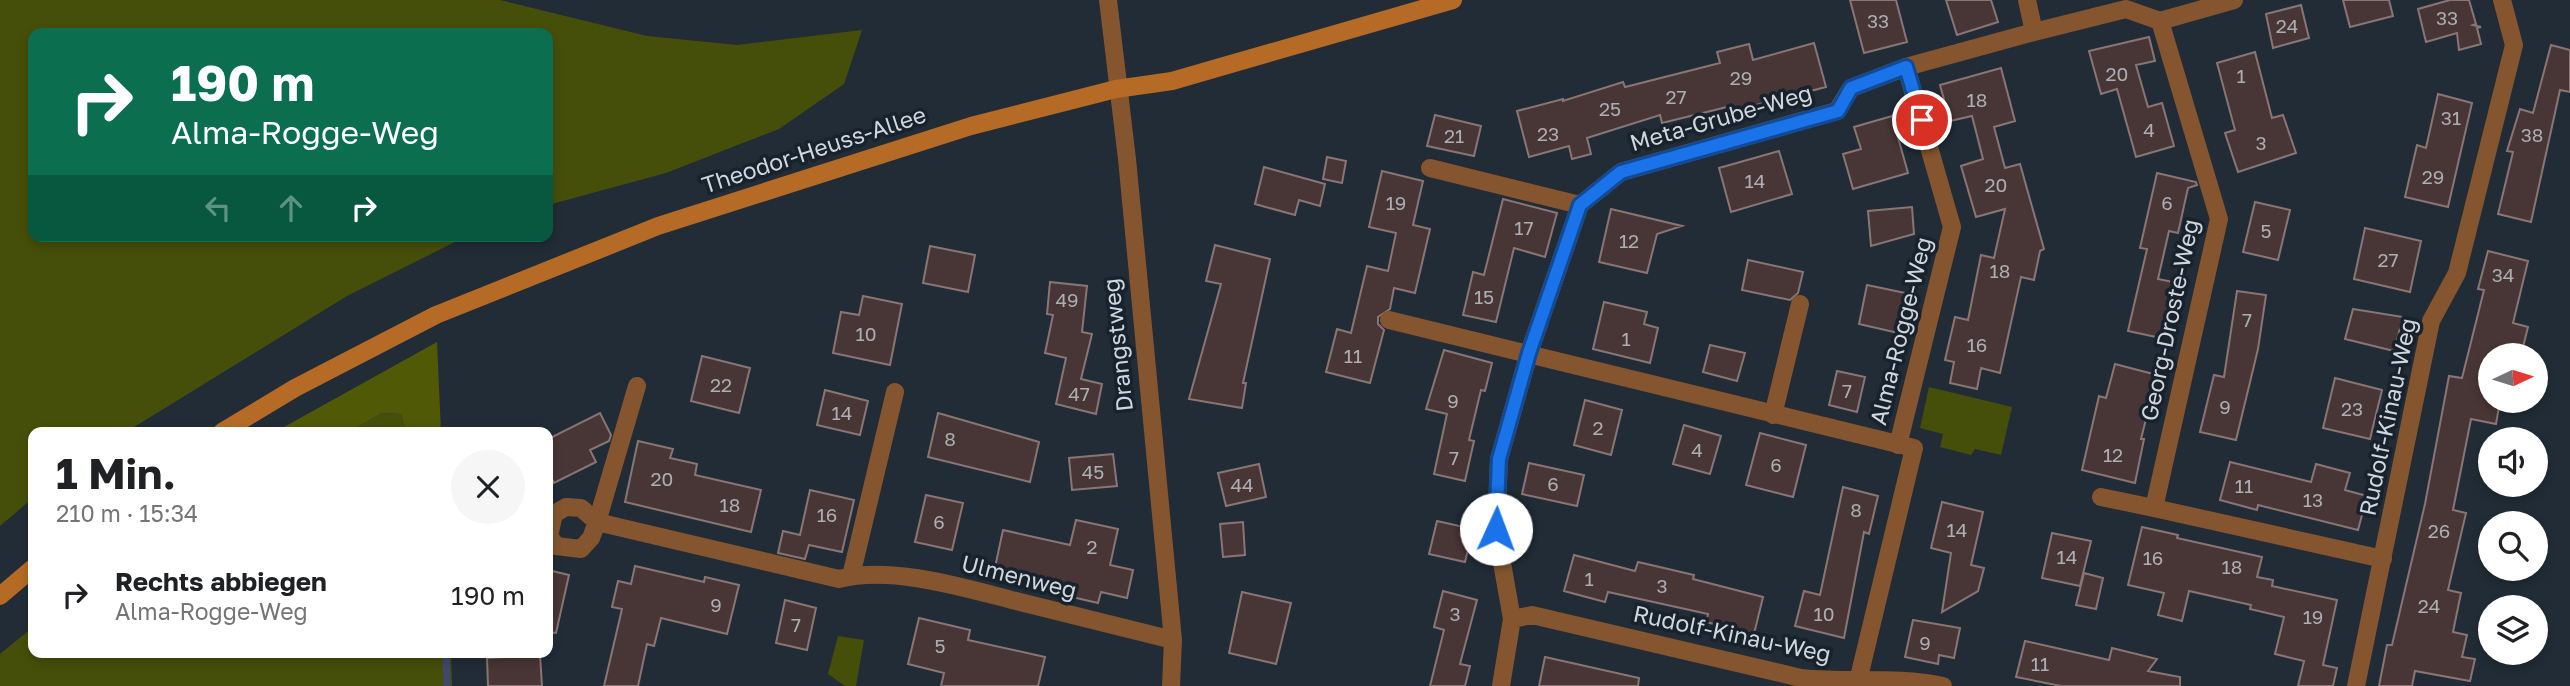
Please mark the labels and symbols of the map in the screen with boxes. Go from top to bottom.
house number: 33 [2436,6,2458,29]
house number: 33 [1867,9,1889,32]
house number: 24 [2276,14,2298,37]
house number: 20 [2106,62,2128,85]
house number: 1 [2236,64,2246,87]
house number: 29 [1730,66,1752,89]
street label: Meta-Grube-Weg [1626,78,1815,156]
house number: 27 [1665,85,1687,108]
house number: 18 [1967,88,1987,111]
pin [1892,90,1952,150]
house number: 25 [1599,97,1621,120]
street label: Theodor-Heuss-Allee [698,100,929,198]
house number: 31 [2441,106,2461,129]
house number: 4 [2143,118,2155,141]
house number: 23 [1537,122,1559,145]
house number: 38 [2521,123,2543,146]
house number: 21 [1444,124,1464,147]
house number: 3 [2255,131,2267,154]
house number: 29 [2422,165,2444,188]
house number: 14 [1745,169,1765,192]
house number: 20 [1985,173,2007,196]
house number: 19 [1386,191,1406,214]
house number: 6 [2161,191,2173,214]
house number: 17 [1514,216,1534,239]
street label: Georg-Droste-Weg [2134,216,2204,423]
house number: 5 [2260,219,2272,242]
house number: 12 [1619,229,1639,252]
street label: Alma-Rogge-Weg [1863,234,1937,428]
house number: 27 [2377,248,2399,271]
house number: 18 [1990,259,2010,282]
house number: 34 [2492,263,2514,286]
street label: Drangstweg [1096,277,1138,413]
house number: 15 [1474,285,1494,308]
house number: 49 [1055,288,1079,311]
house number: 7 [2242,308,2252,331]
street label: Rudolf-Kinau-Weg [2352,315,2422,518]
house number: 10 [856,322,877,345]
house number: 1 [1621,327,1631,350]
house number: 16 [1967,333,1987,356]
north arrow [2478,343,2548,413]
house number: 11 [1344,344,1362,367]
house number: 22 [710,373,732,396]
house number: 7 [1842,379,1852,402]
house number: 47 [1068,382,1090,405]
house number: 9 [1447,389,1459,412]
house number: 9 [2219,395,2231,418]
house number: 23 [2341,397,2363,420]
house number: 14 [832,401,852,424]
house number: 2 [1592,416,1604,439]
house number: 8 [944,427,956,450]
house number: 4 [1691,438,1703,461]
house number: 12 [2103,443,2123,466]
house number: 7 [1449,446,1459,469]
house number: 6 [1770,453,1782,476]
house number: 45 [1082,460,1104,483]
house number: 20 [651,467,673,490]
house number: 6 [1547,472,1559,495]
house number: 44 [1230,473,1254,496]
house number: 11 [2235,474,2253,497]
house number: 13 [2303,488,2323,511]
position arrow [1459,492,1533,566]
house number: 18 [720,493,740,516]
house number: 8 [1850,498,1862,521]
house number: 16 [817,503,837,526]
house number: 6 [933,510,945,533]
house number: 14 [1947,518,1967,541]
house number: 26 [2428,519,2450,542]
house number: 2 [1086,535,1098,558]
house number: 14 [2057,545,2077,568]
house number: 16 [2143,546,2163,569]
street label: Ulmenweg [959,548,1080,604]
house number: 18 [2222,555,2242,578]
house number: 1 [1584,567,1594,590]
house number: 3 [1656,574,1668,597]
house number: 9 [710,593,722,616]
house number: 24 [2418,594,2440,617]
street label: Rudolf-Kinau-Weg [1631,598,1834,668]
house number: 3 [1449,602,1461,625]
house number: 10 [1814,602,1835,625]
house number: 19 [2303,605,2323,628]
house number: 7 [791,613,801,636]
house number: 9 [1919,631,1931,654]
house number: 5 [934,634,946,657]
house number: 11 [2031,652,2049,675]

